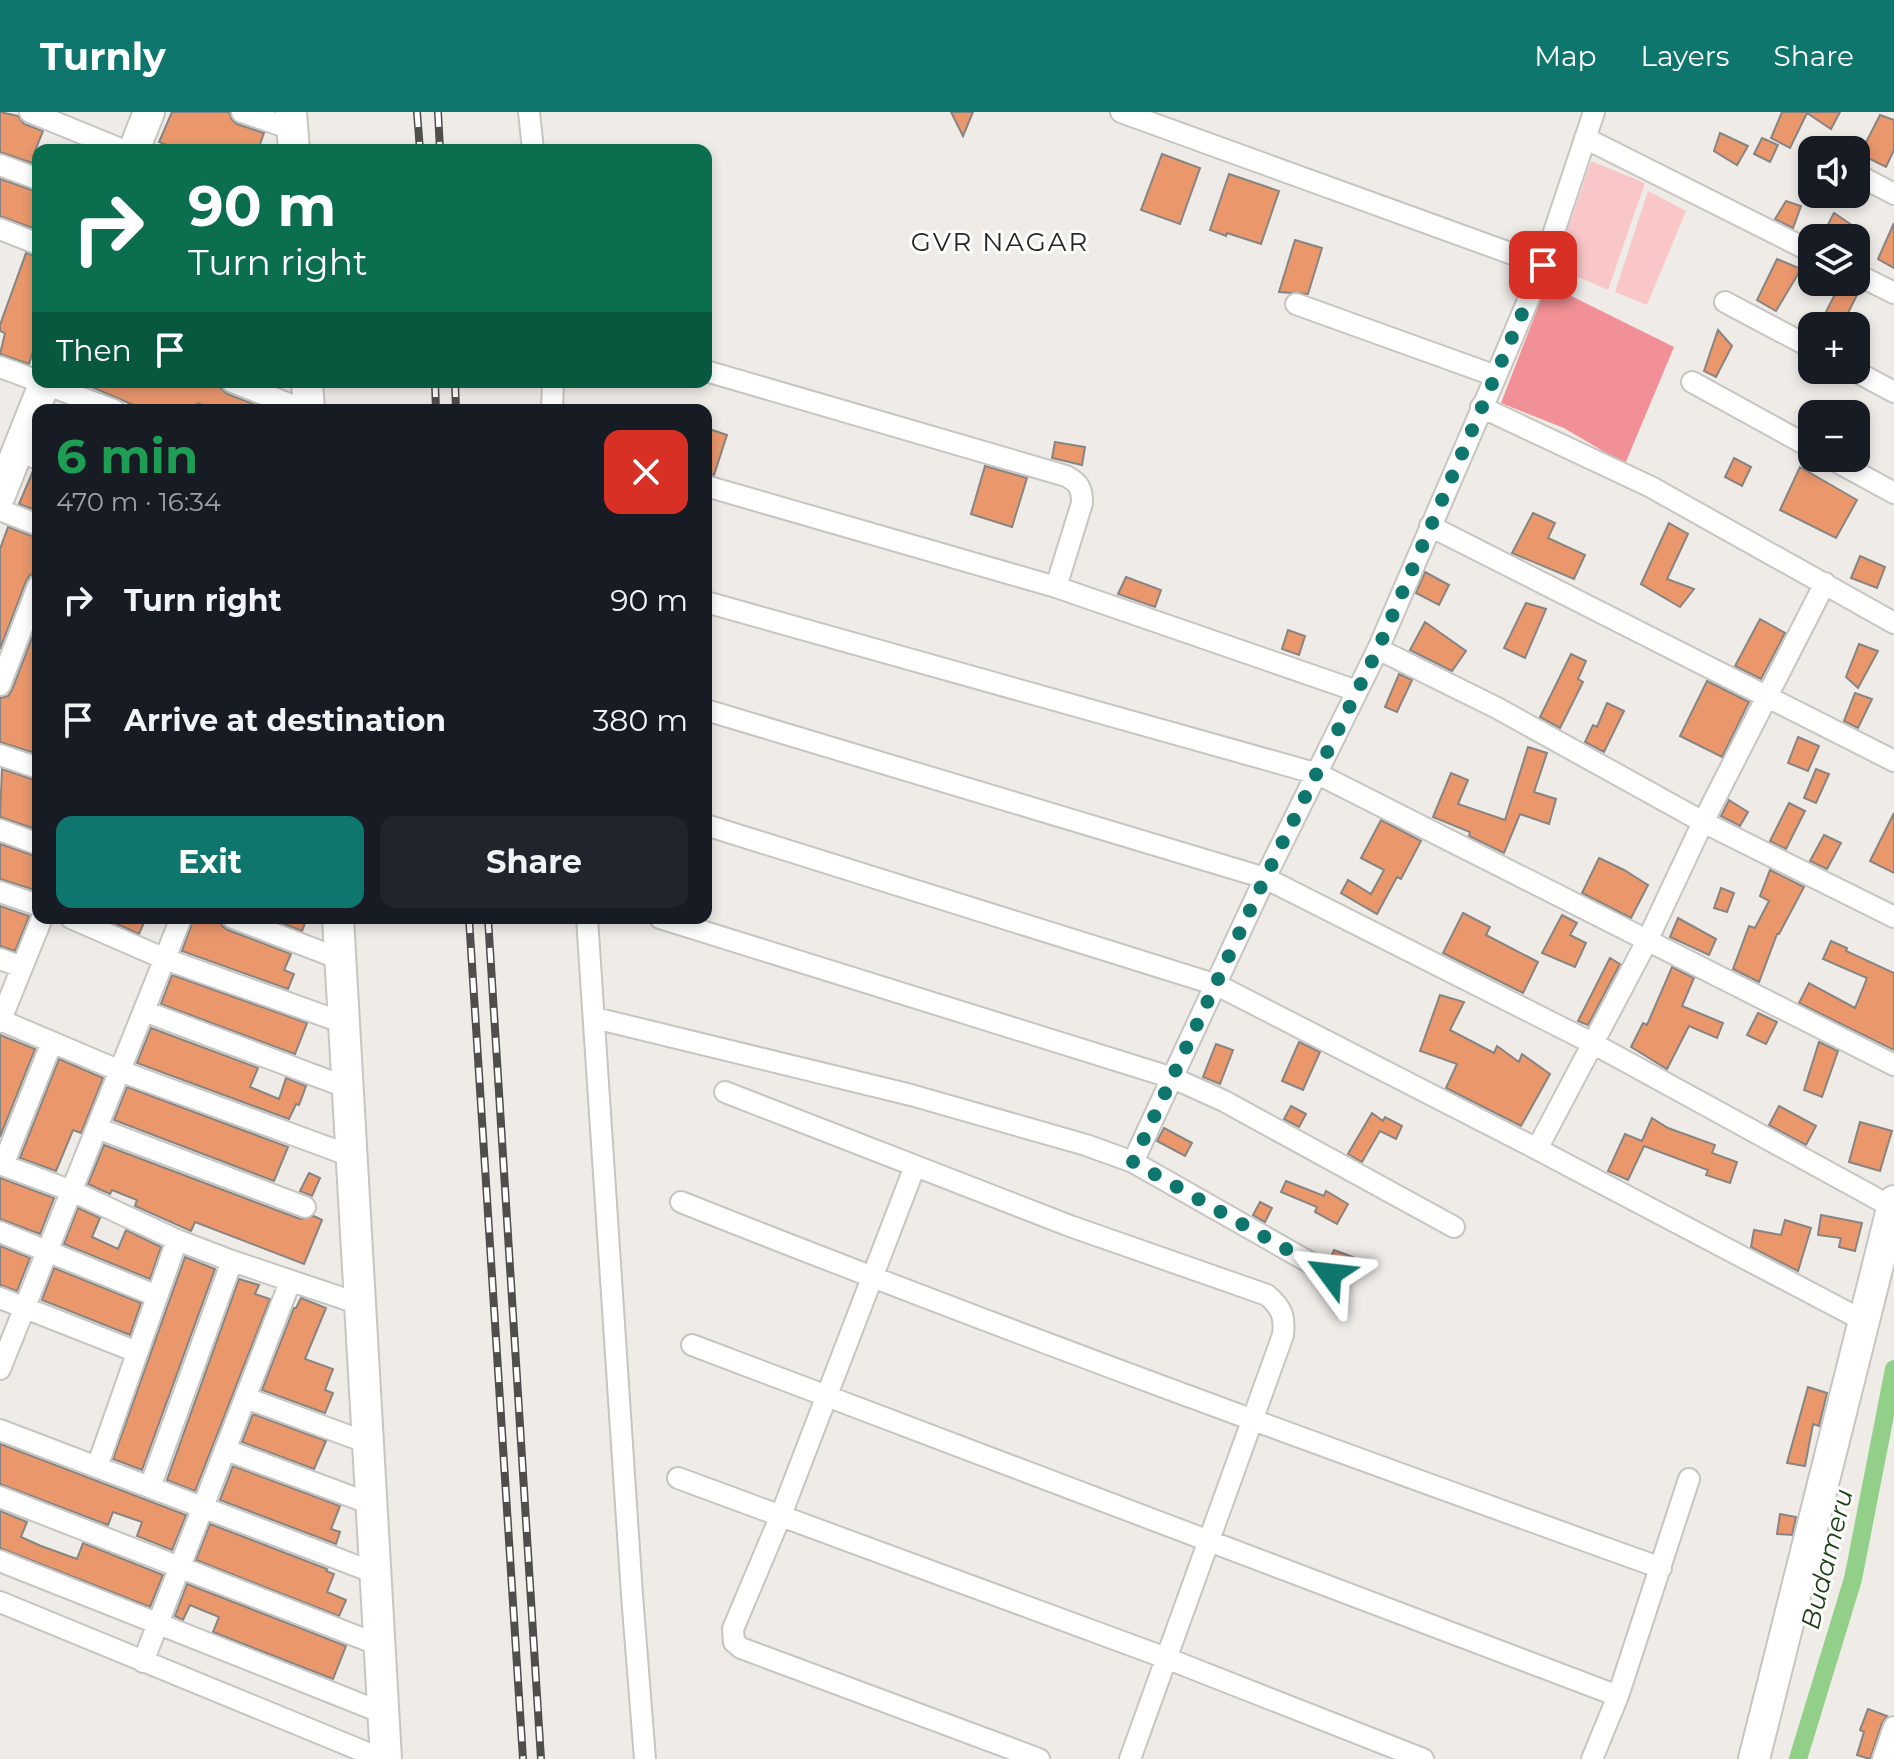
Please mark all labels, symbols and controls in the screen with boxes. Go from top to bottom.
text: Turnly [40,33,166,80]
text: Map [1534,39,1597,73]
text: Layers [1641,39,1730,73]
text: Share [1774,39,1854,73]
map controls [1798,136,1870,472]
button: sound [1798,136,1870,208]
text: 90 m [188,172,336,240]
icon: right [56,176,160,280]
button: layers [1798,224,1870,296]
district label: GVR NAGAR [911,226,1089,258]
pin [1509,231,1577,299]
text: Turn right [188,240,368,284]
icon: arrive [1521,243,1565,287]
button: + [1798,312,1870,384]
icon: arrive [148,328,192,372]
text: Then [56,332,132,369]
button: − [1798,400,1870,472]
text: 6 min [56,427,198,485]
button: close [604,430,688,514]
text: 470 m · 16:34 [56,486,221,518]
icon: right [56,578,100,622]
text: Turn right [124,582,281,619]
text: 90 m [610,582,688,619]
icon: arrive [56,698,100,742]
text: Arrive at destination [124,702,446,739]
text: 380 m [592,702,688,739]
button: Exit [56,816,364,908]
button: Share [380,816,688,908]
position arrow [1288,1232,1372,1316]
water label: Budameru [1794,1485,1860,1633]

